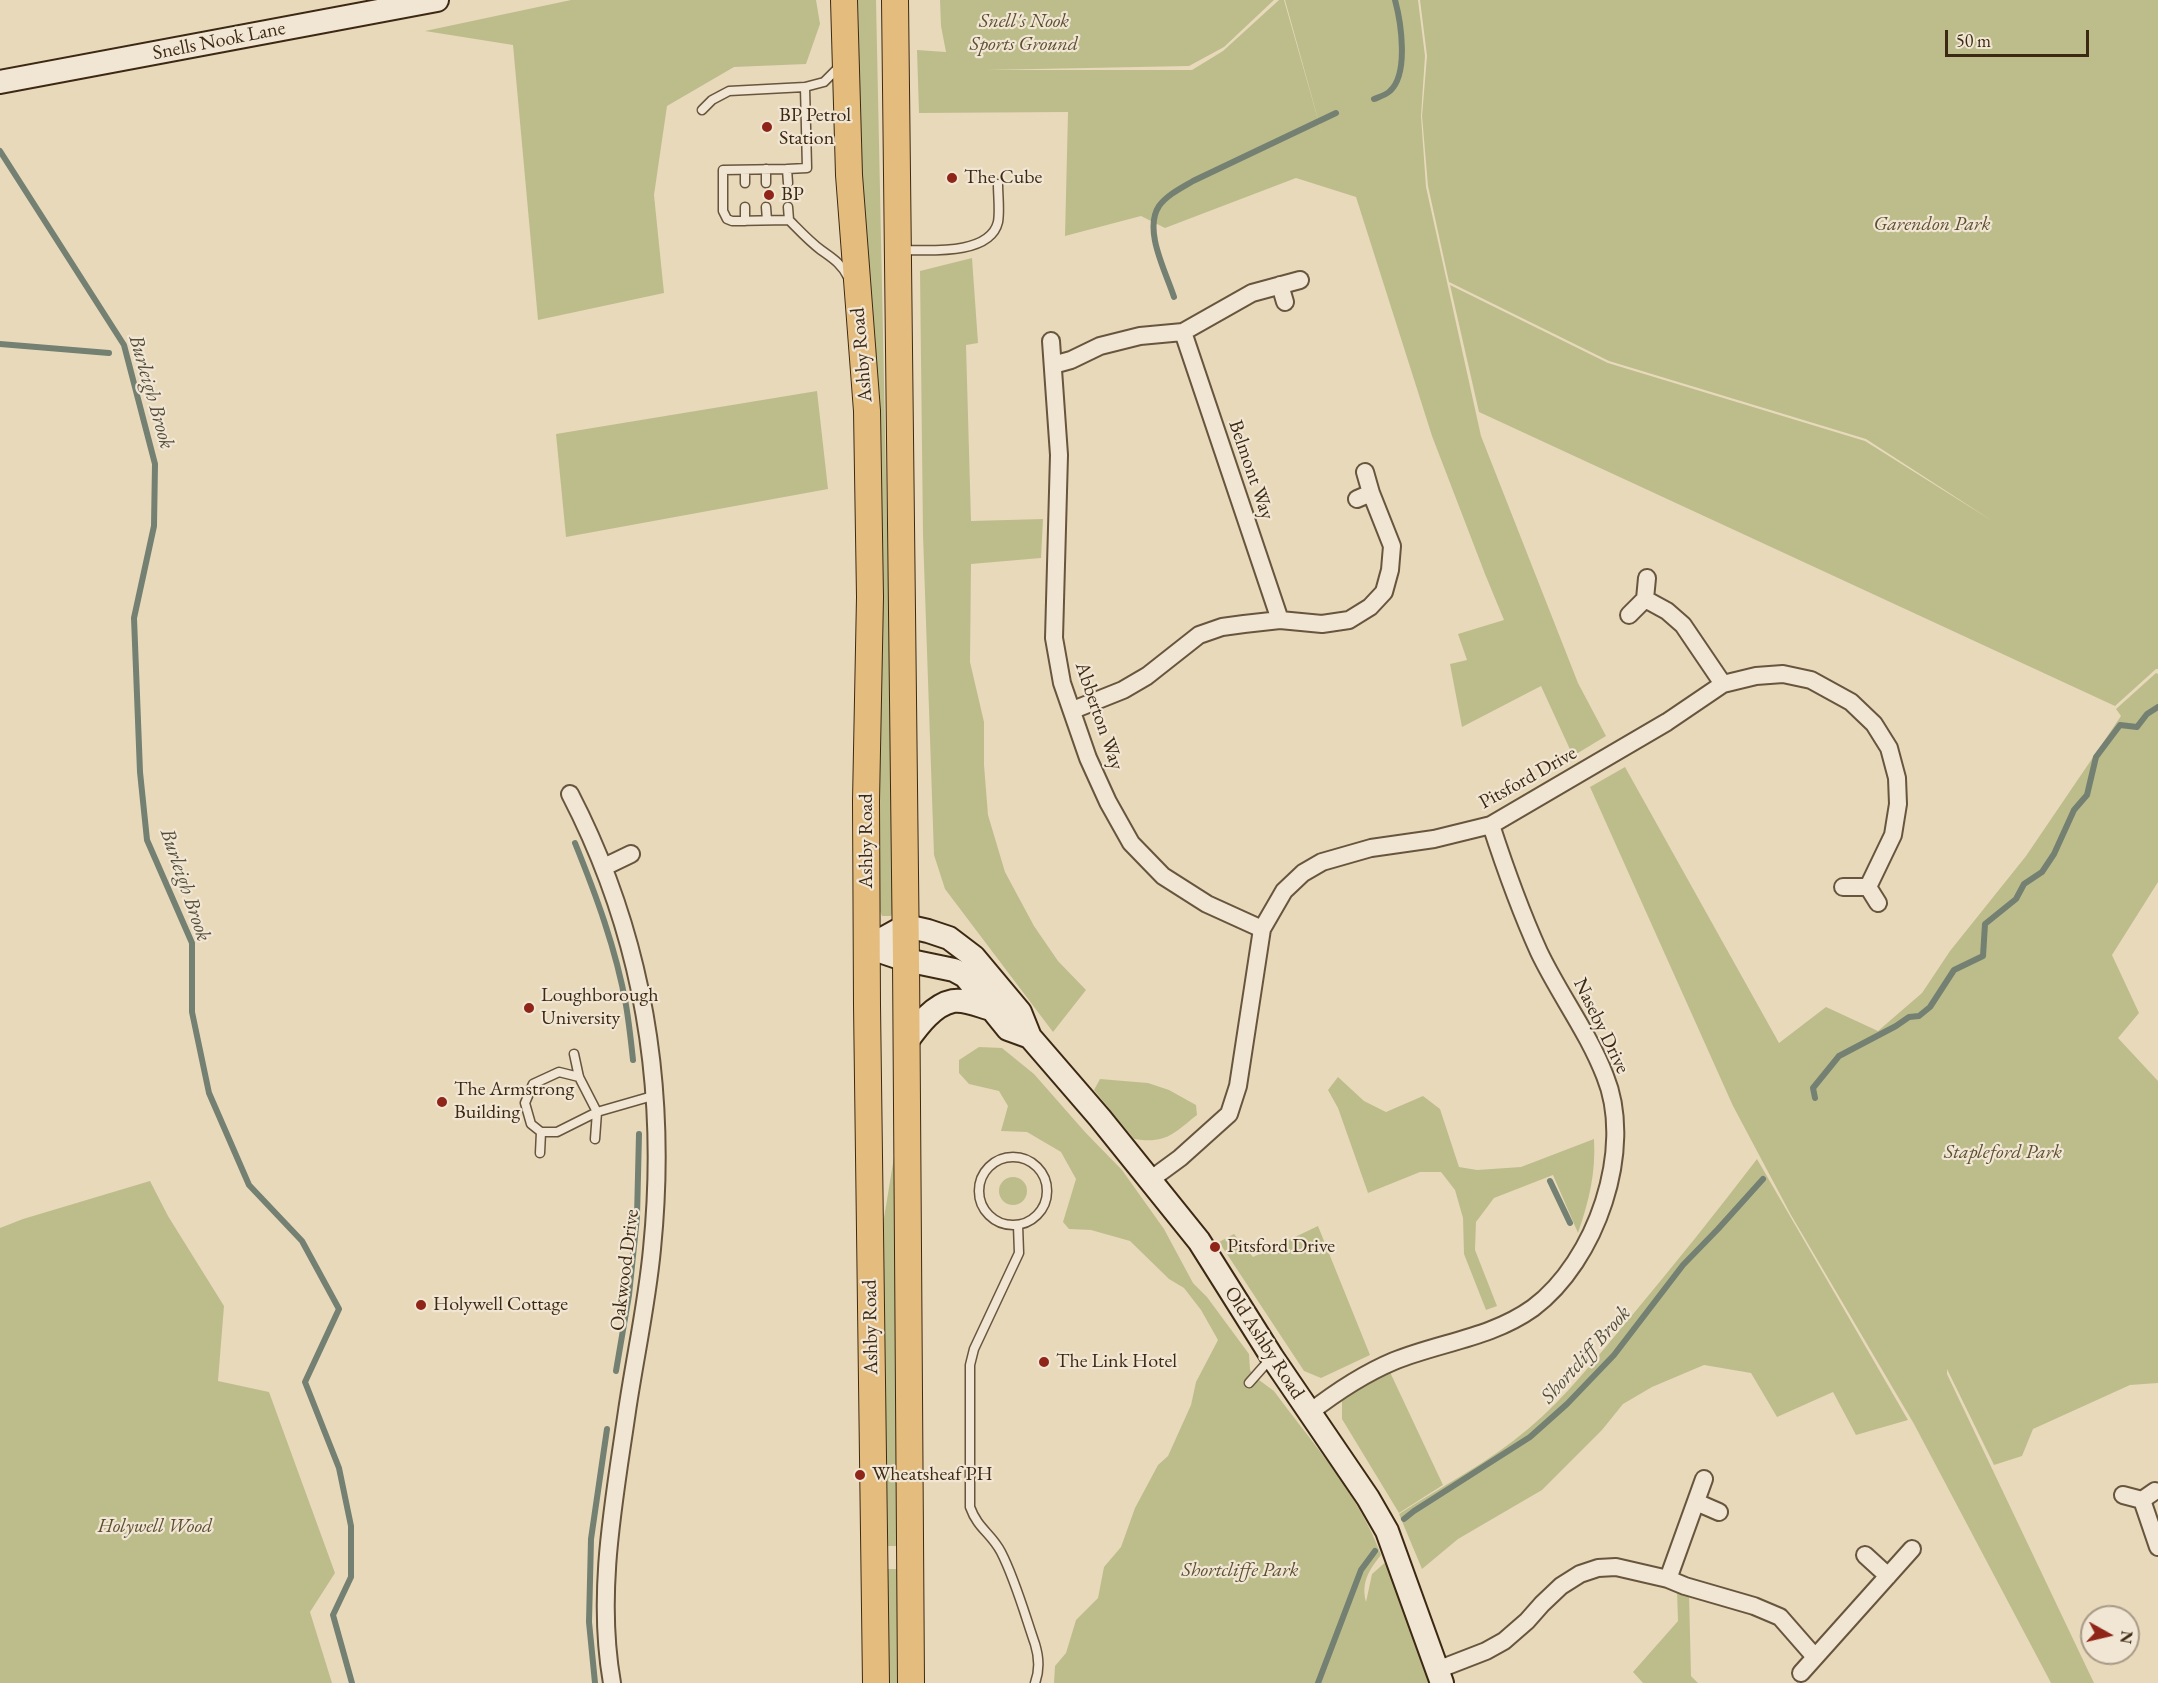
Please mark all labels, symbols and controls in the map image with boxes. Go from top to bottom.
park label: Snell's Nook Sports Ground [970,10,1078,57]
street label: Snells Nook Lane [151,16,287,66]
scale bar [1948,18,2092,56]
text: 50 m [1956,29,1991,52]
place label: BP Petrol Station [779,104,851,151]
marker: BP Petrol Station [760,120,774,134]
place label: The Cube [964,166,1042,190]
marker: The Cube [945,171,959,185]
place label: BP [781,183,804,207]
marker: BP [762,188,776,202]
park label: Garendon Park [1873,213,1991,237]
street label: Ashby Road [846,307,878,403]
water label: Burleigh Brook [123,332,179,452]
street label: Belmont Way [1223,417,1279,523]
street label: Abberton Way [1069,659,1129,773]
street label: Pitsford Drive [1475,741,1581,815]
street label: Ashby Road [855,793,879,889]
water label: Burleigh Brook [154,825,216,945]
street label: Naseby Drive [1568,974,1634,1078]
place label: Loughborough University [541,984,658,1031]
marker: Loughborough University [522,1001,536,1015]
place label: The Armstrong Building [454,1078,574,1125]
marker: The Armstrong Building [435,1095,449,1109]
park label: Stapleford Park [1944,1141,2062,1165]
street label: Oakwood Drive [606,1208,644,1332]
place label: Pitsford Drive [1227,1235,1335,1259]
marker: Pitsford Drive [1208,1240,1222,1254]
street label: Ashby Road [858,1279,884,1375]
street label: Old Ashby Road [1219,1282,1309,1404]
place label: Holywell Cottage [433,1293,568,1317]
marker: Holywell Cottage [414,1298,428,1312]
water label: Shortcliff Brook [1536,1301,1636,1409]
place label: The Link Hotel [1056,1350,1177,1374]
marker: The Link Hotel [1037,1355,1051,1369]
place label: Wheatsheaf PH [872,1463,993,1487]
marker: Wheatsheaf PH [853,1468,867,1482]
park label: Holywell Wood [98,1515,212,1539]
park label: Shortcliffe Park [1181,1559,1299,1583]
north arrow [2080,1605,2140,1665]
text: N [2115,1629,2138,1645]

